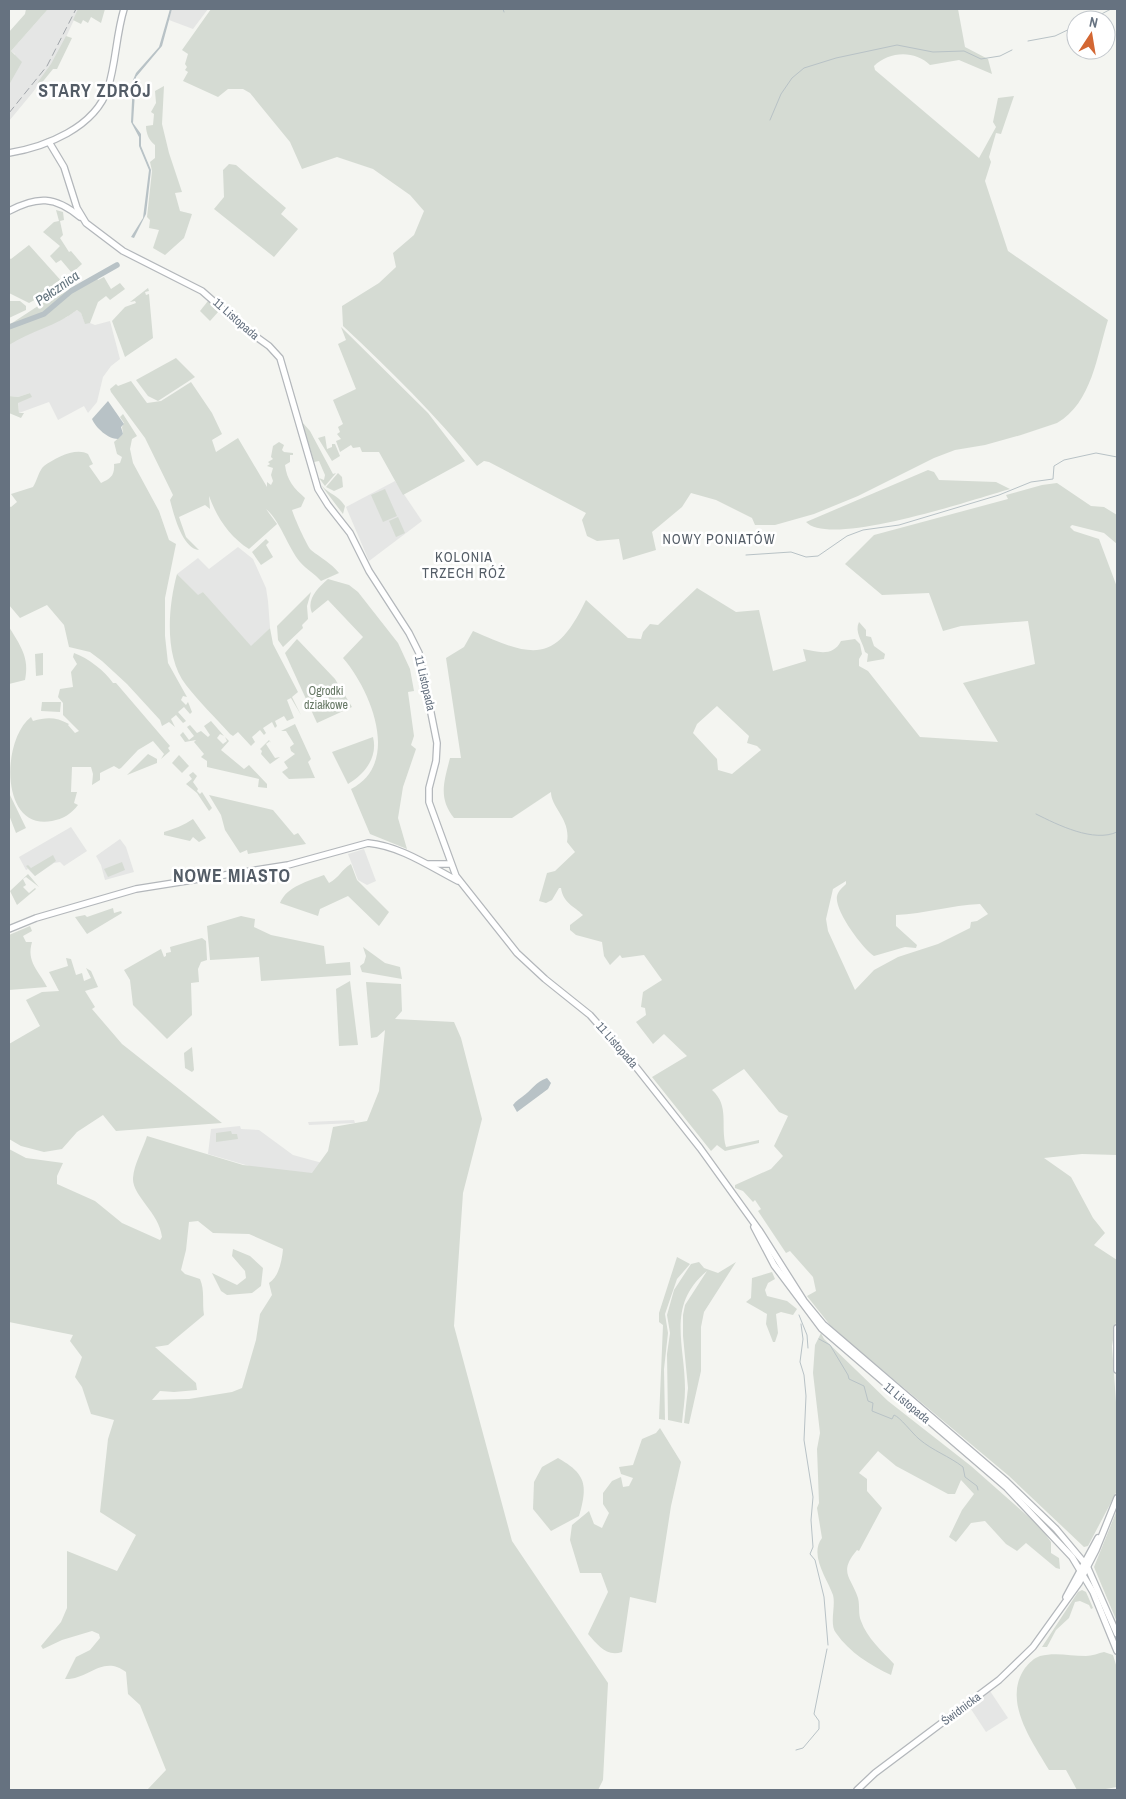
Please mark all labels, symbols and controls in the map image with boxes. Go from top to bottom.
north arrow [1066,10,1116,60]
text: N [1088,13,1100,32]
district label: STARY ZDRÓJ [38,78,152,103]
water label: Pełcznica [31,266,83,310]
street label: 11 Listopada [210,295,263,344]
district label: NOWY PONIATÓW [662,530,776,548]
district label: KOLONIA TRZECH RÓŻ [422,548,506,582]
street label: 11 Listopada [411,654,439,713]
park label: Ogrodki działkowe [304,683,348,713]
district label: NOWE MIASTO [173,863,291,888]
street label: 11 Listopada [593,1019,642,1072]
street label: 11 Listopada [880,1379,934,1428]
street label: Świdnicka [938,1689,984,1729]

